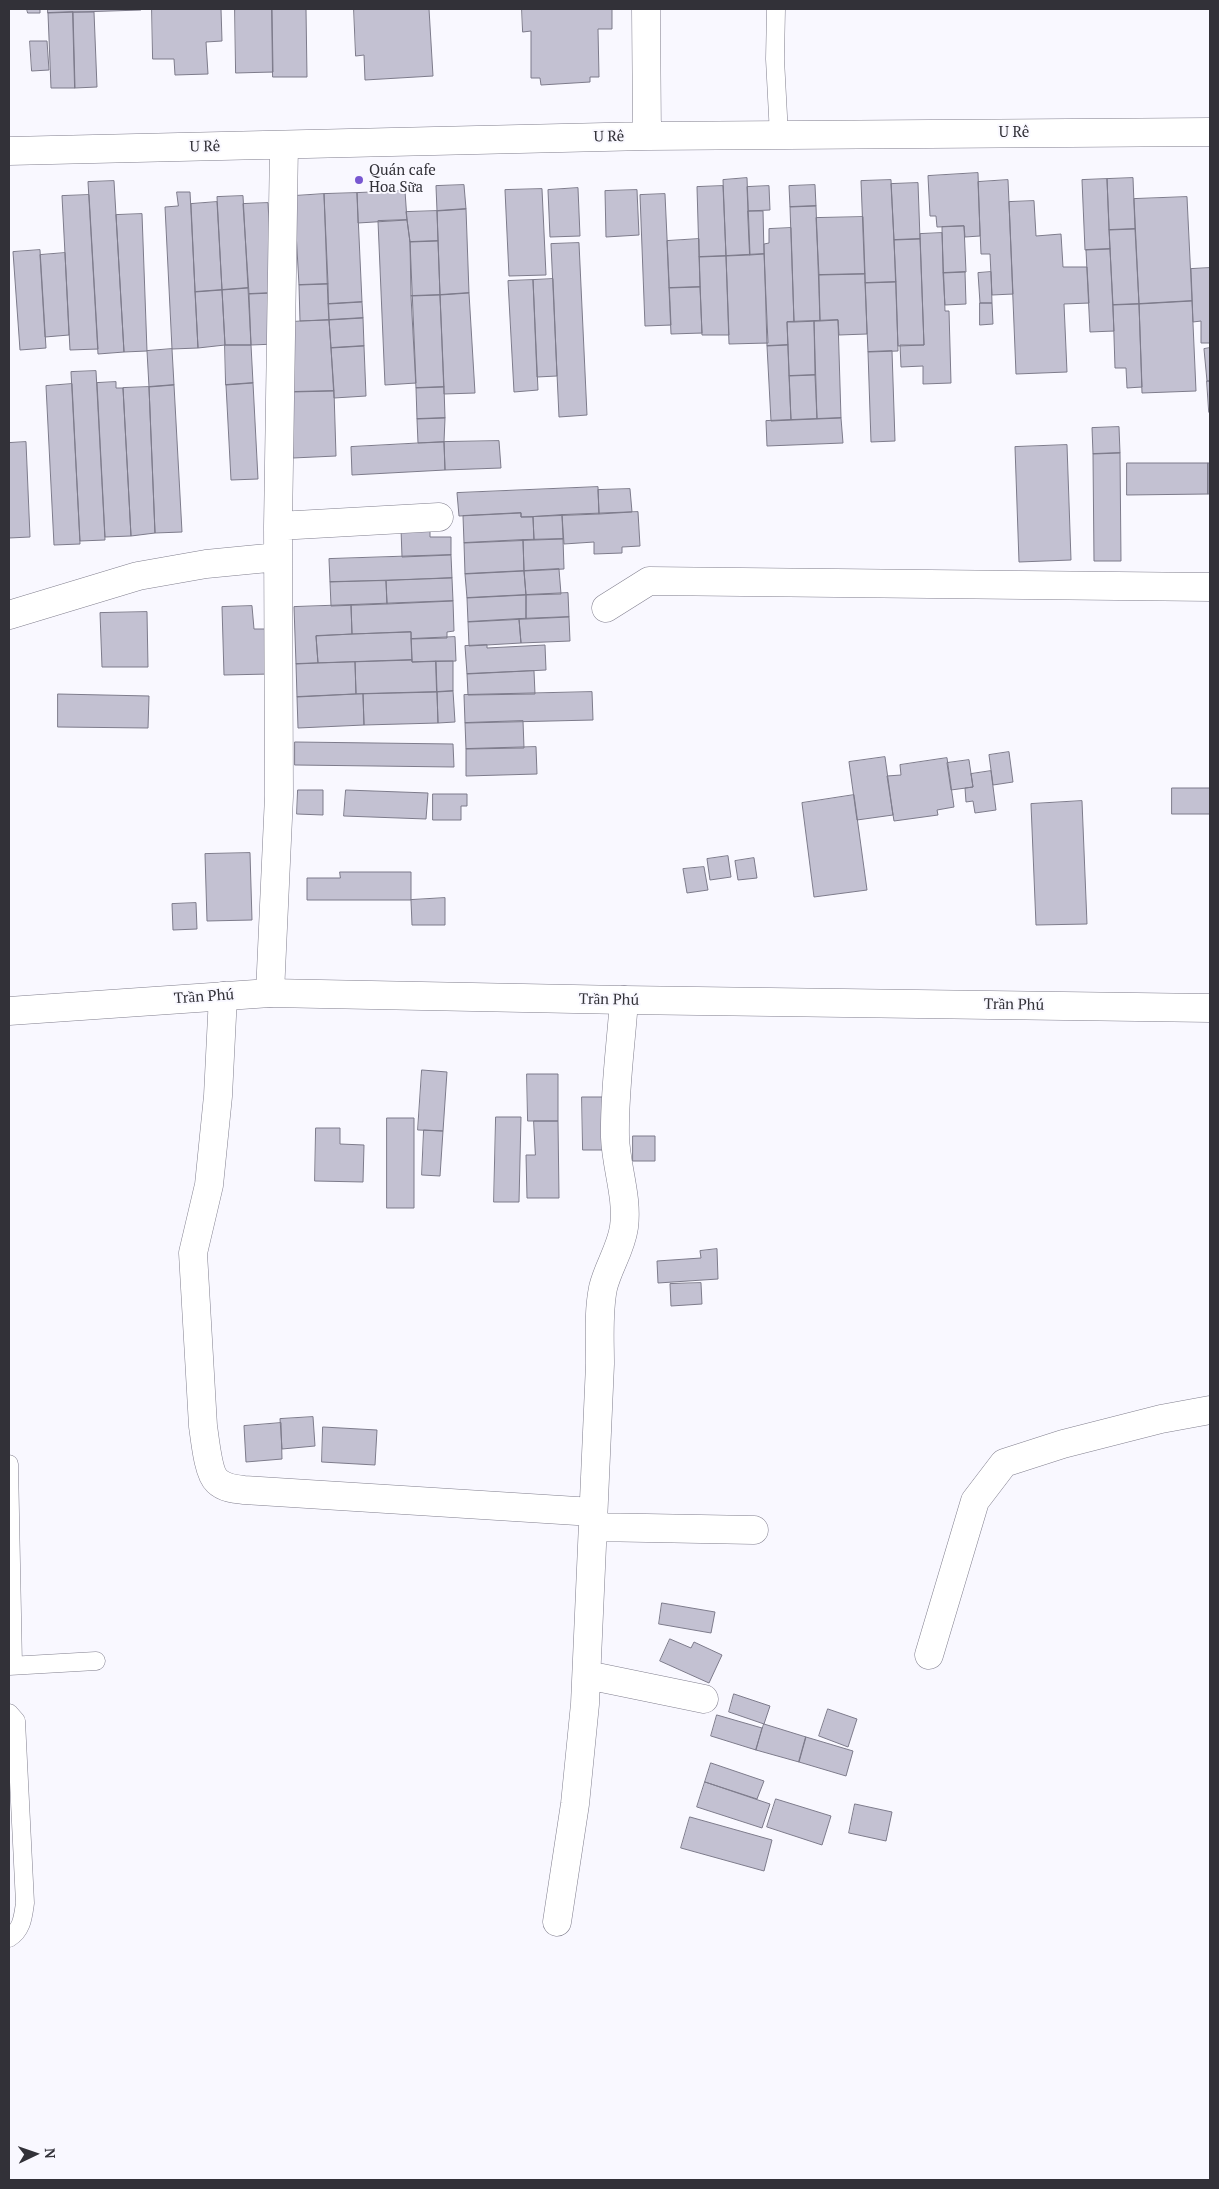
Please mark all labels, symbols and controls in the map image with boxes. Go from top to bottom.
street label: U Rê [999,124,1029,142]
street label: U Rê [594,128,624,146]
street label: U Rê [190,138,220,156]
place label: Quán cafe Hoa Sữa [369,162,436,197]
marker: Quán cafe Hoa Sữa [353,174,365,186]
street label: Trần Phú [173,986,235,1008]
street label: Trần Phú [579,990,639,1010]
street label: Trần Phú [984,995,1044,1015]
north arrow [10,2129,60,2179]
text: N [41,2147,60,2159]

